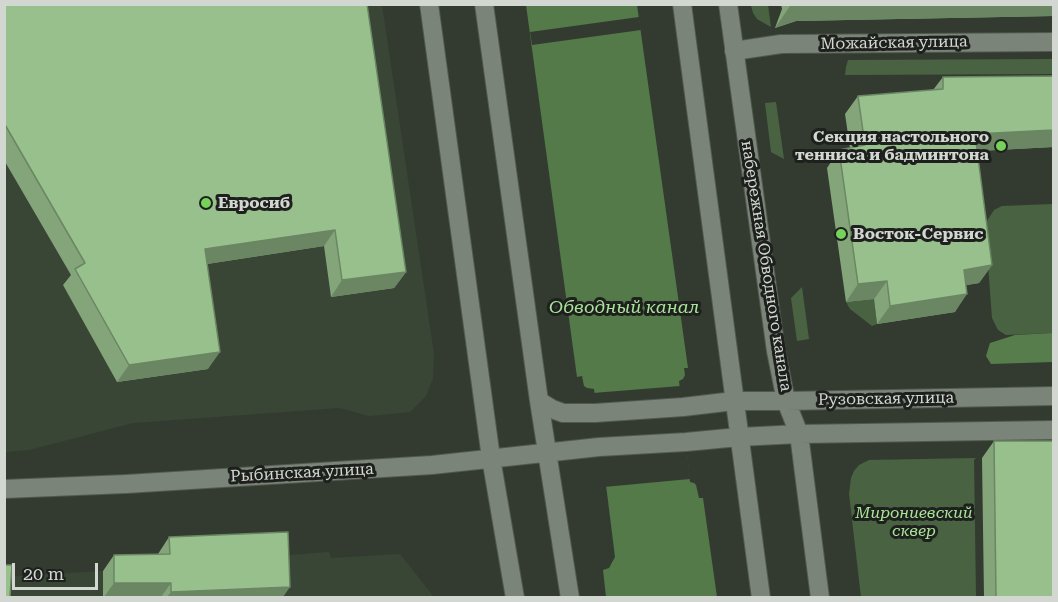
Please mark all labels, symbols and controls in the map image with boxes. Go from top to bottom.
street label: Можайская улица [820,32,968,54]
place label: Секция настольного тенниса и бадминтона [795,127,989,165]
street label: набережная Обводного канала [737,139,795,393]
marker: Секция настольного тенниса и бадминтона [994,139,1008,153]
place label: Евросиб [218,193,290,213]
marker: Евросиб [199,196,213,210]
place label: Восток-Сервис [853,224,983,244]
marker: Восток-Сервис [834,227,848,241]
water label: Обводный канал [549,297,699,319]
street label: Рузовская улица [818,388,954,410]
street label: Рыбинская улица [230,460,374,486]
park label: Мирониевский сквер [855,503,973,541]
scale bar [15,551,100,589]
text: 20 m [23,563,64,584]

